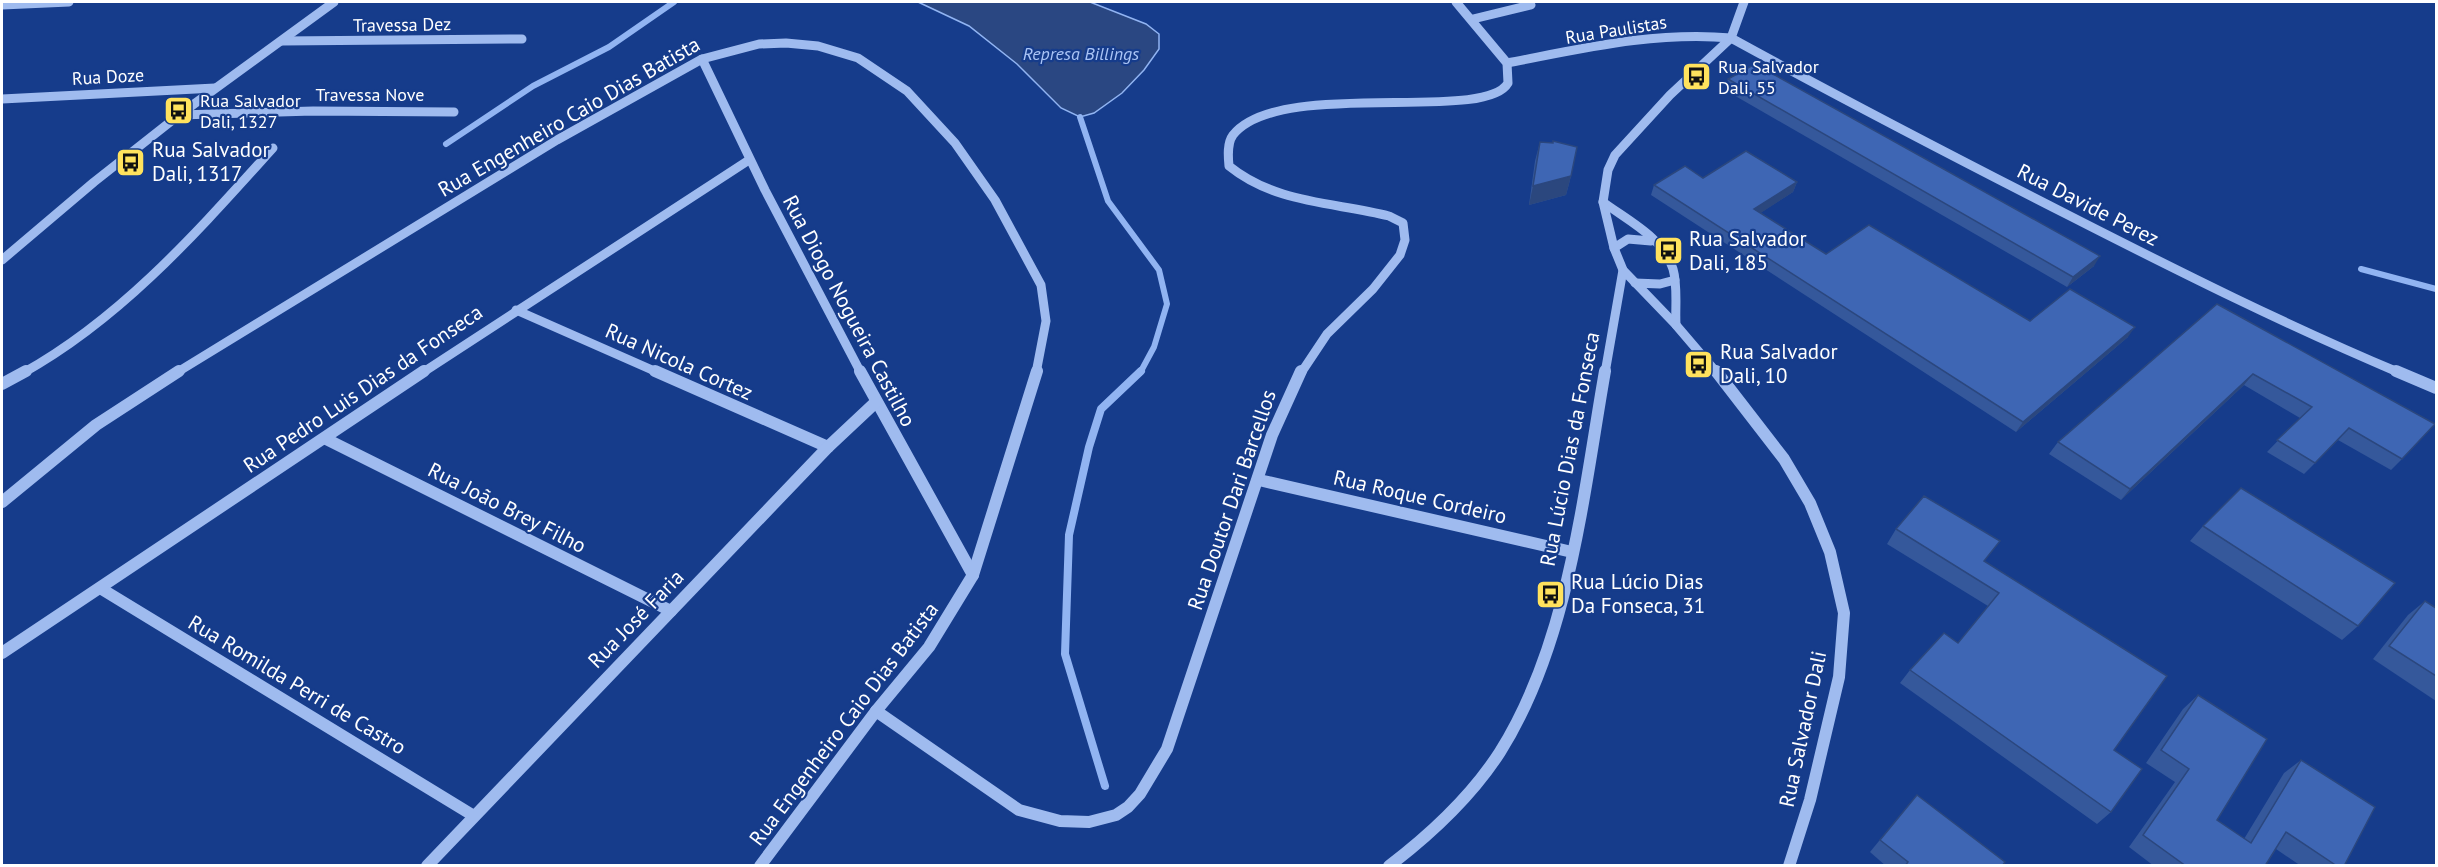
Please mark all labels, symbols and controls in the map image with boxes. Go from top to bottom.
street label: Rua Paulistas [1564,10,1668,49]
street label: Travessa Dez [353,12,451,37]
street label: Rua Engenheiro Caio Dias Batista [433,30,705,203]
water label: Represa Billings [1023,42,1140,65]
place label: Rua Salvador Dali, 55 [1718,55,1819,99]
bus stop icon: Rua Salvador Dali, 55 [1681,61,1713,93]
street label: Rua Doze [71,63,145,90]
street label: Travessa Nove [316,83,424,106]
place label: Rua Salvador Dali, 1327 [200,89,301,133]
bus stop icon: Rua Salvador Dali, 1327 [163,95,195,127]
place label: Rua Salvador Dali, 1317 [152,136,270,187]
bus stop icon: Rua Salvador Dali, 1317 [115,146,147,178]
street label: Rua Davide Perez [2013,157,2164,252]
street label: Rua Diogo Nogueira Castilho [777,190,922,431]
place label: Rua Salvador Dali, 185 [1689,225,1807,276]
bus stop icon: Rua Salvador Dali, 185 [1652,235,1684,267]
street label: Rua Pedro Luis Dias da Fonseca [238,298,487,479]
street label: Rua Nicola Cortez [601,317,757,406]
street label: Rua Lúcio Dias da Fonseca [1534,329,1605,568]
place label: Rua Salvador Dali, 10 [1720,338,1838,389]
bus stop icon: Rua Salvador Dali, 10 [1683,348,1715,380]
street label: Rua Doutor Dari Barcellos [1181,386,1282,614]
street label: Rua João Brey Filho [424,456,591,559]
street label: Rua Roque Cordeiro [1331,463,1509,530]
street label: Rua José Faria [582,564,689,674]
place label: Rua Lúcio Dias Da Fonseca, 31 [1571,568,1705,619]
bus stop icon: Rua Lúcio Dias Da Fonseca, 31 [1534,578,1566,610]
street label: Rua Engenheiro Caio Dias Batista [743,597,944,851]
street label: Rua Romilda Perri de Castro [183,609,411,760]
street label: Rua Salvador Dali [1773,648,1832,810]

